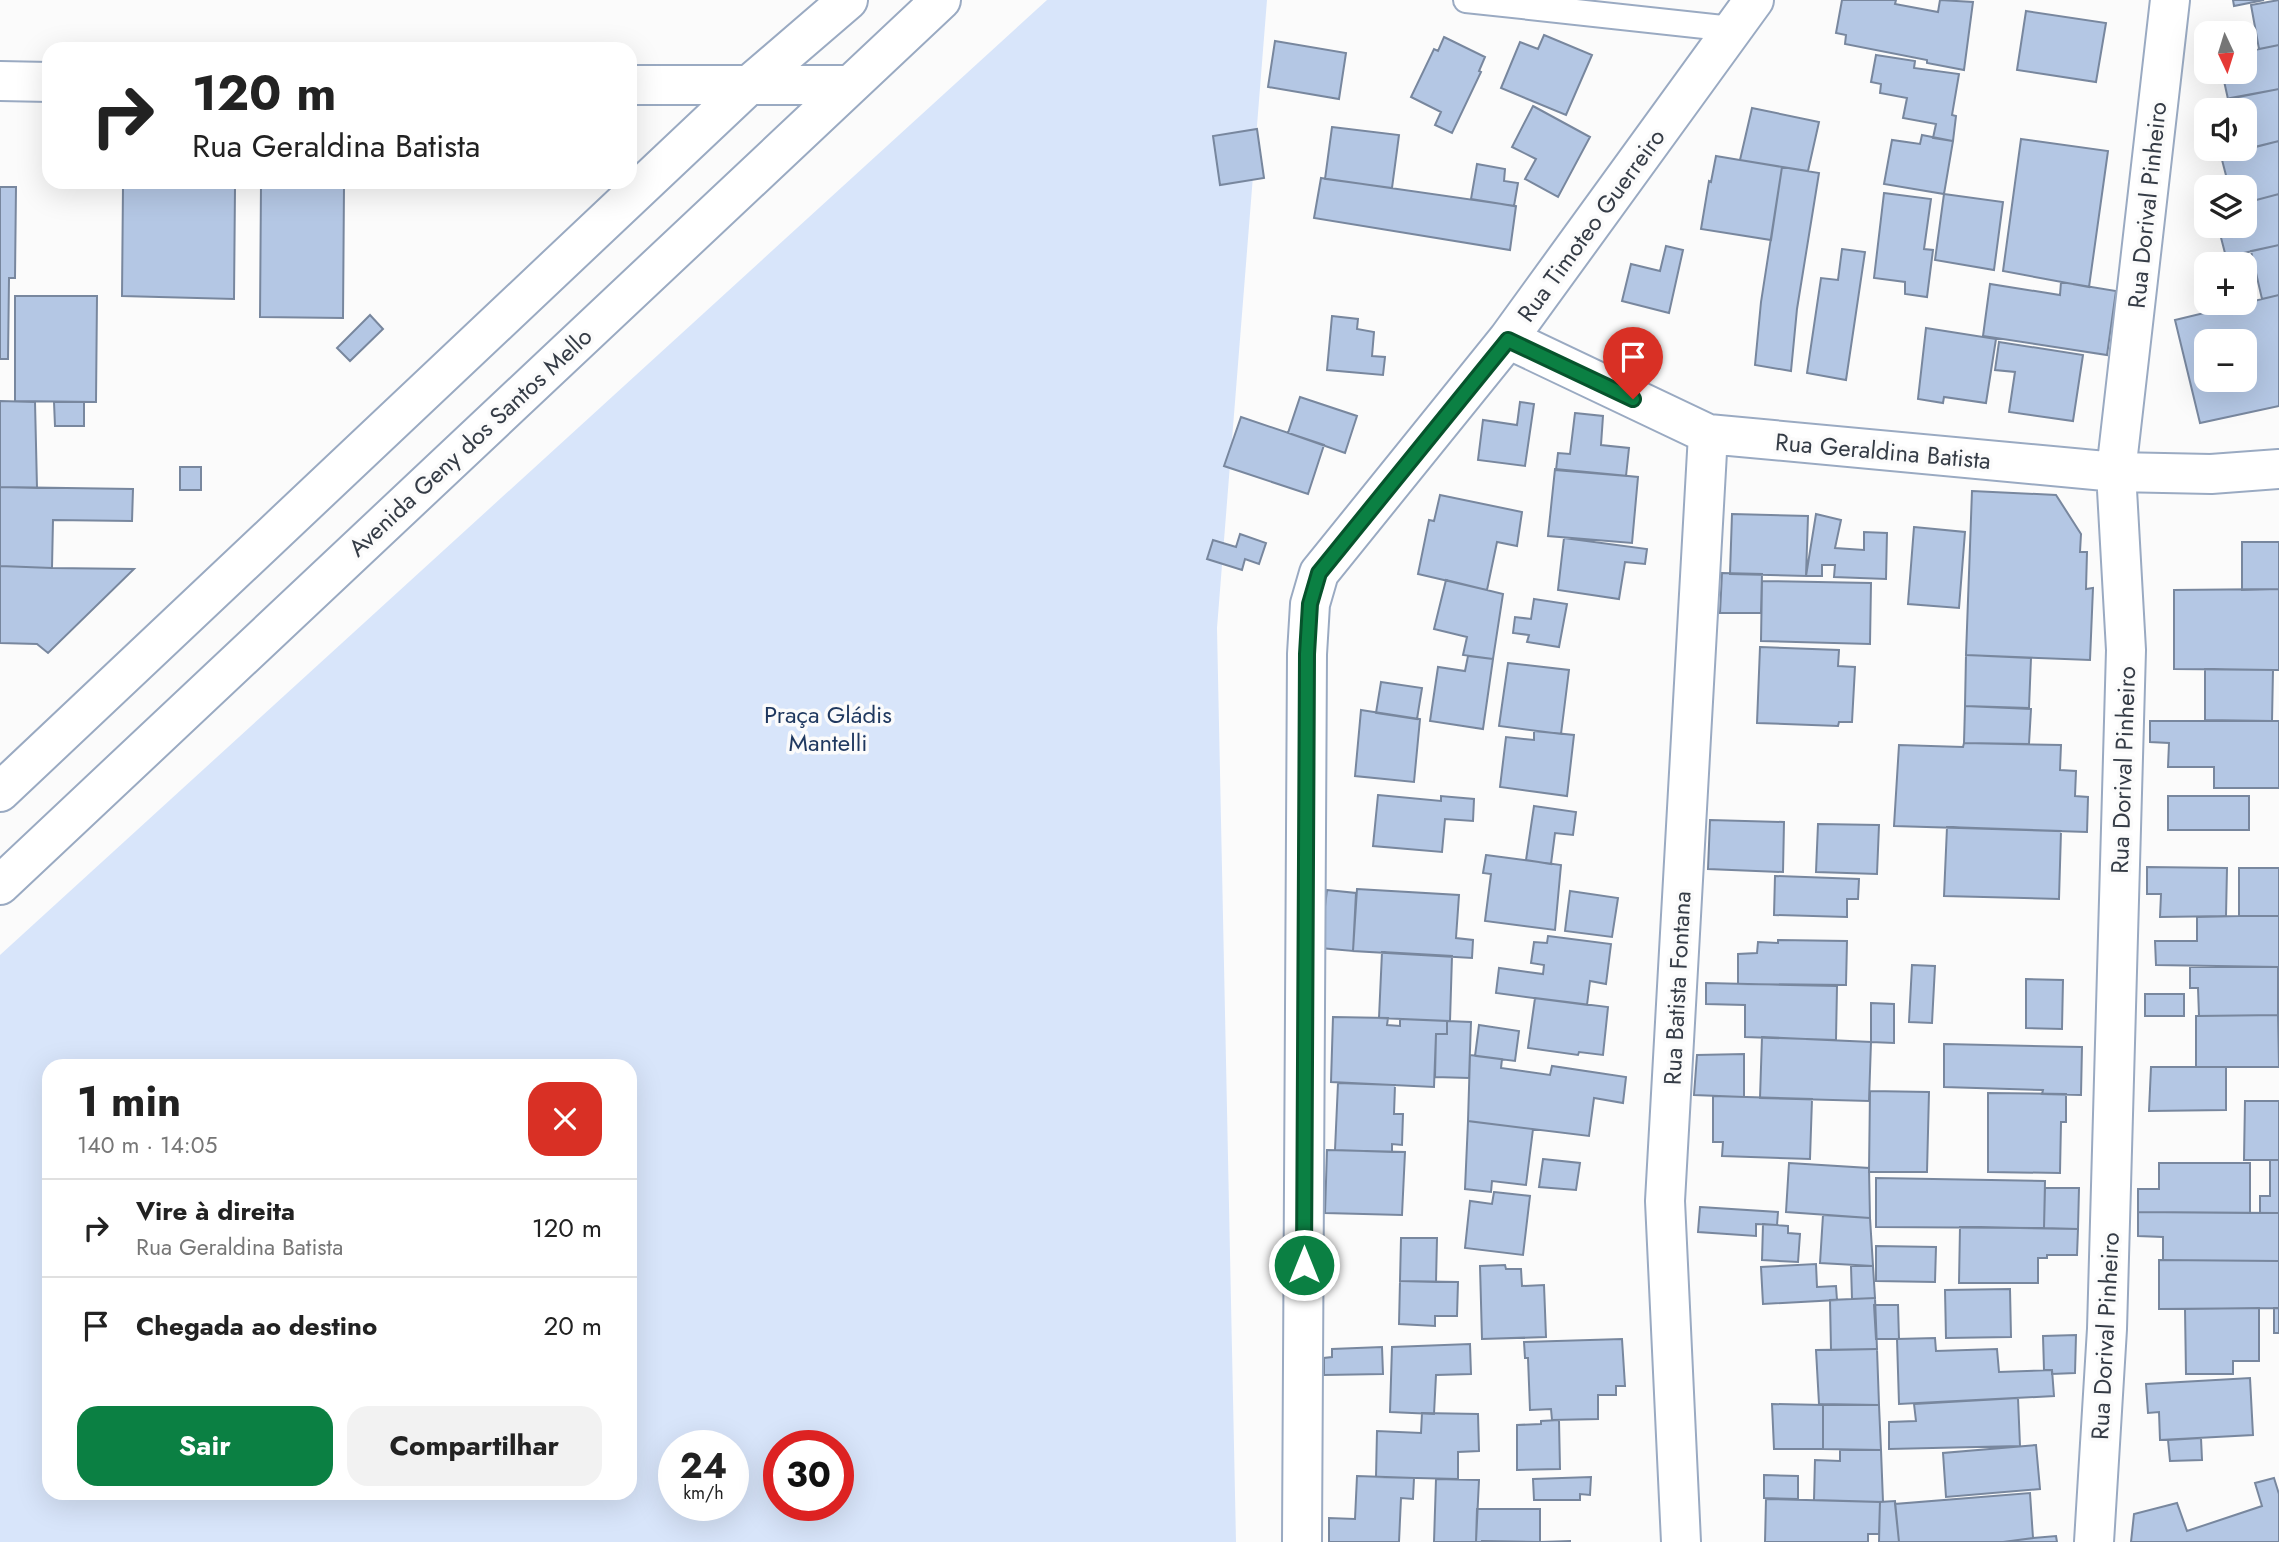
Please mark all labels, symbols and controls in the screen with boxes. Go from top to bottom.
north arrow [2194,21,2258,84]
map controls [2194,21,2257,392]
text: 120 m [192,58,336,128]
icon: right [77,70,168,161]
button: sound [2194,98,2257,161]
street label: Rua Dorival Pinheiro [2119,100,2175,310]
street label: Rua Timoteo Guerreiro [1509,121,1673,329]
text: Rua Geraldina Batista [192,123,480,169]
button: layers [2194,175,2257,238]
button: + [2194,252,2257,315]
street label: Avenida Geny dos Santos Mello [340,319,600,565]
pin [1603,327,1663,399]
button: − [2194,329,2257,392]
icon: arrive [1614,338,1652,376]
street label: Rua Geraldina Batista [1774,424,1992,478]
street label: Rua Dorival Pinheiro [2102,666,2144,874]
park label: Praça Gládis Mantelli [764,697,892,760]
street label: Rua Batista Fontana [1654,890,1700,1086]
text: 1 min [77,1071,181,1132]
button: close [528,1082,602,1156]
text: 140 m · 14:05 [77,1128,218,1162]
text: Vire à direita [136,1192,295,1230]
icon: right [77,1209,115,1247]
text: 120 m [532,1209,602,1247]
position arrow [1267,1228,1341,1302]
text: Rua Geraldina Batista [136,1230,343,1264]
street label: Rua Dorival Pinheiro [2082,1231,2128,1441]
icon: arrive [77,1307,115,1345]
text: Chegada ao destino [136,1307,377,1345]
text: 20 m [544,1307,602,1345]
button: Sair [77,1406,333,1486]
button: Compartilhar [347,1406,602,1486]
speed limit sign: 30 [763,1430,854,1521]
text: 24 [680,1441,727,1491]
text: km/h [683,1480,724,1506]

